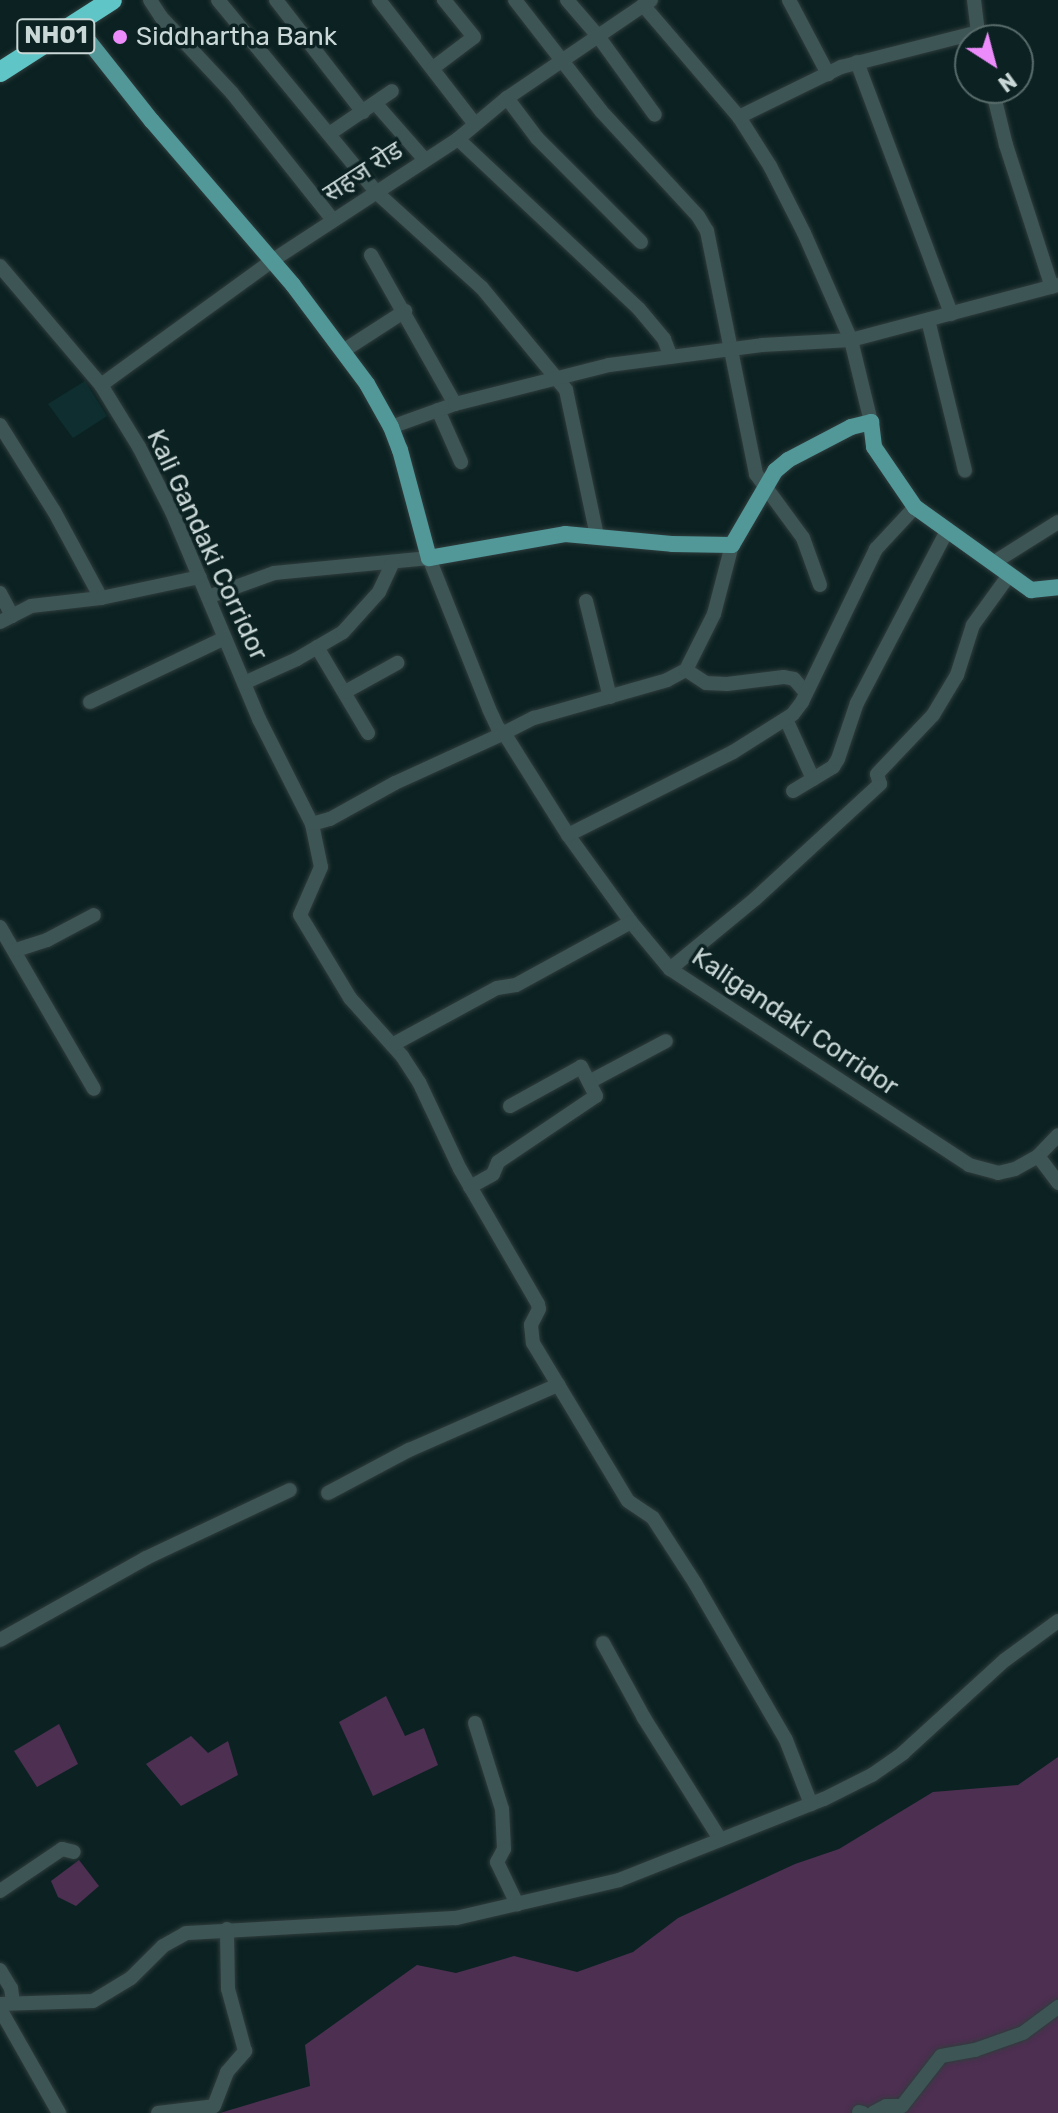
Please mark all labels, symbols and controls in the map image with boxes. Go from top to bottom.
road number: NH01 [16,16,96,56]
place label: Siddhartha Bank [136,21,337,53]
north arrow [954,24,1034,104]
marker: Siddhartha Bank [111,28,129,46]
text: N [993,67,1022,98]
street label: सहज रोड [317,135,409,209]
street label: Kali Gandaki Corridor [140,425,274,665]
street label: Kaligandaki Corridor [686,941,904,1103]

